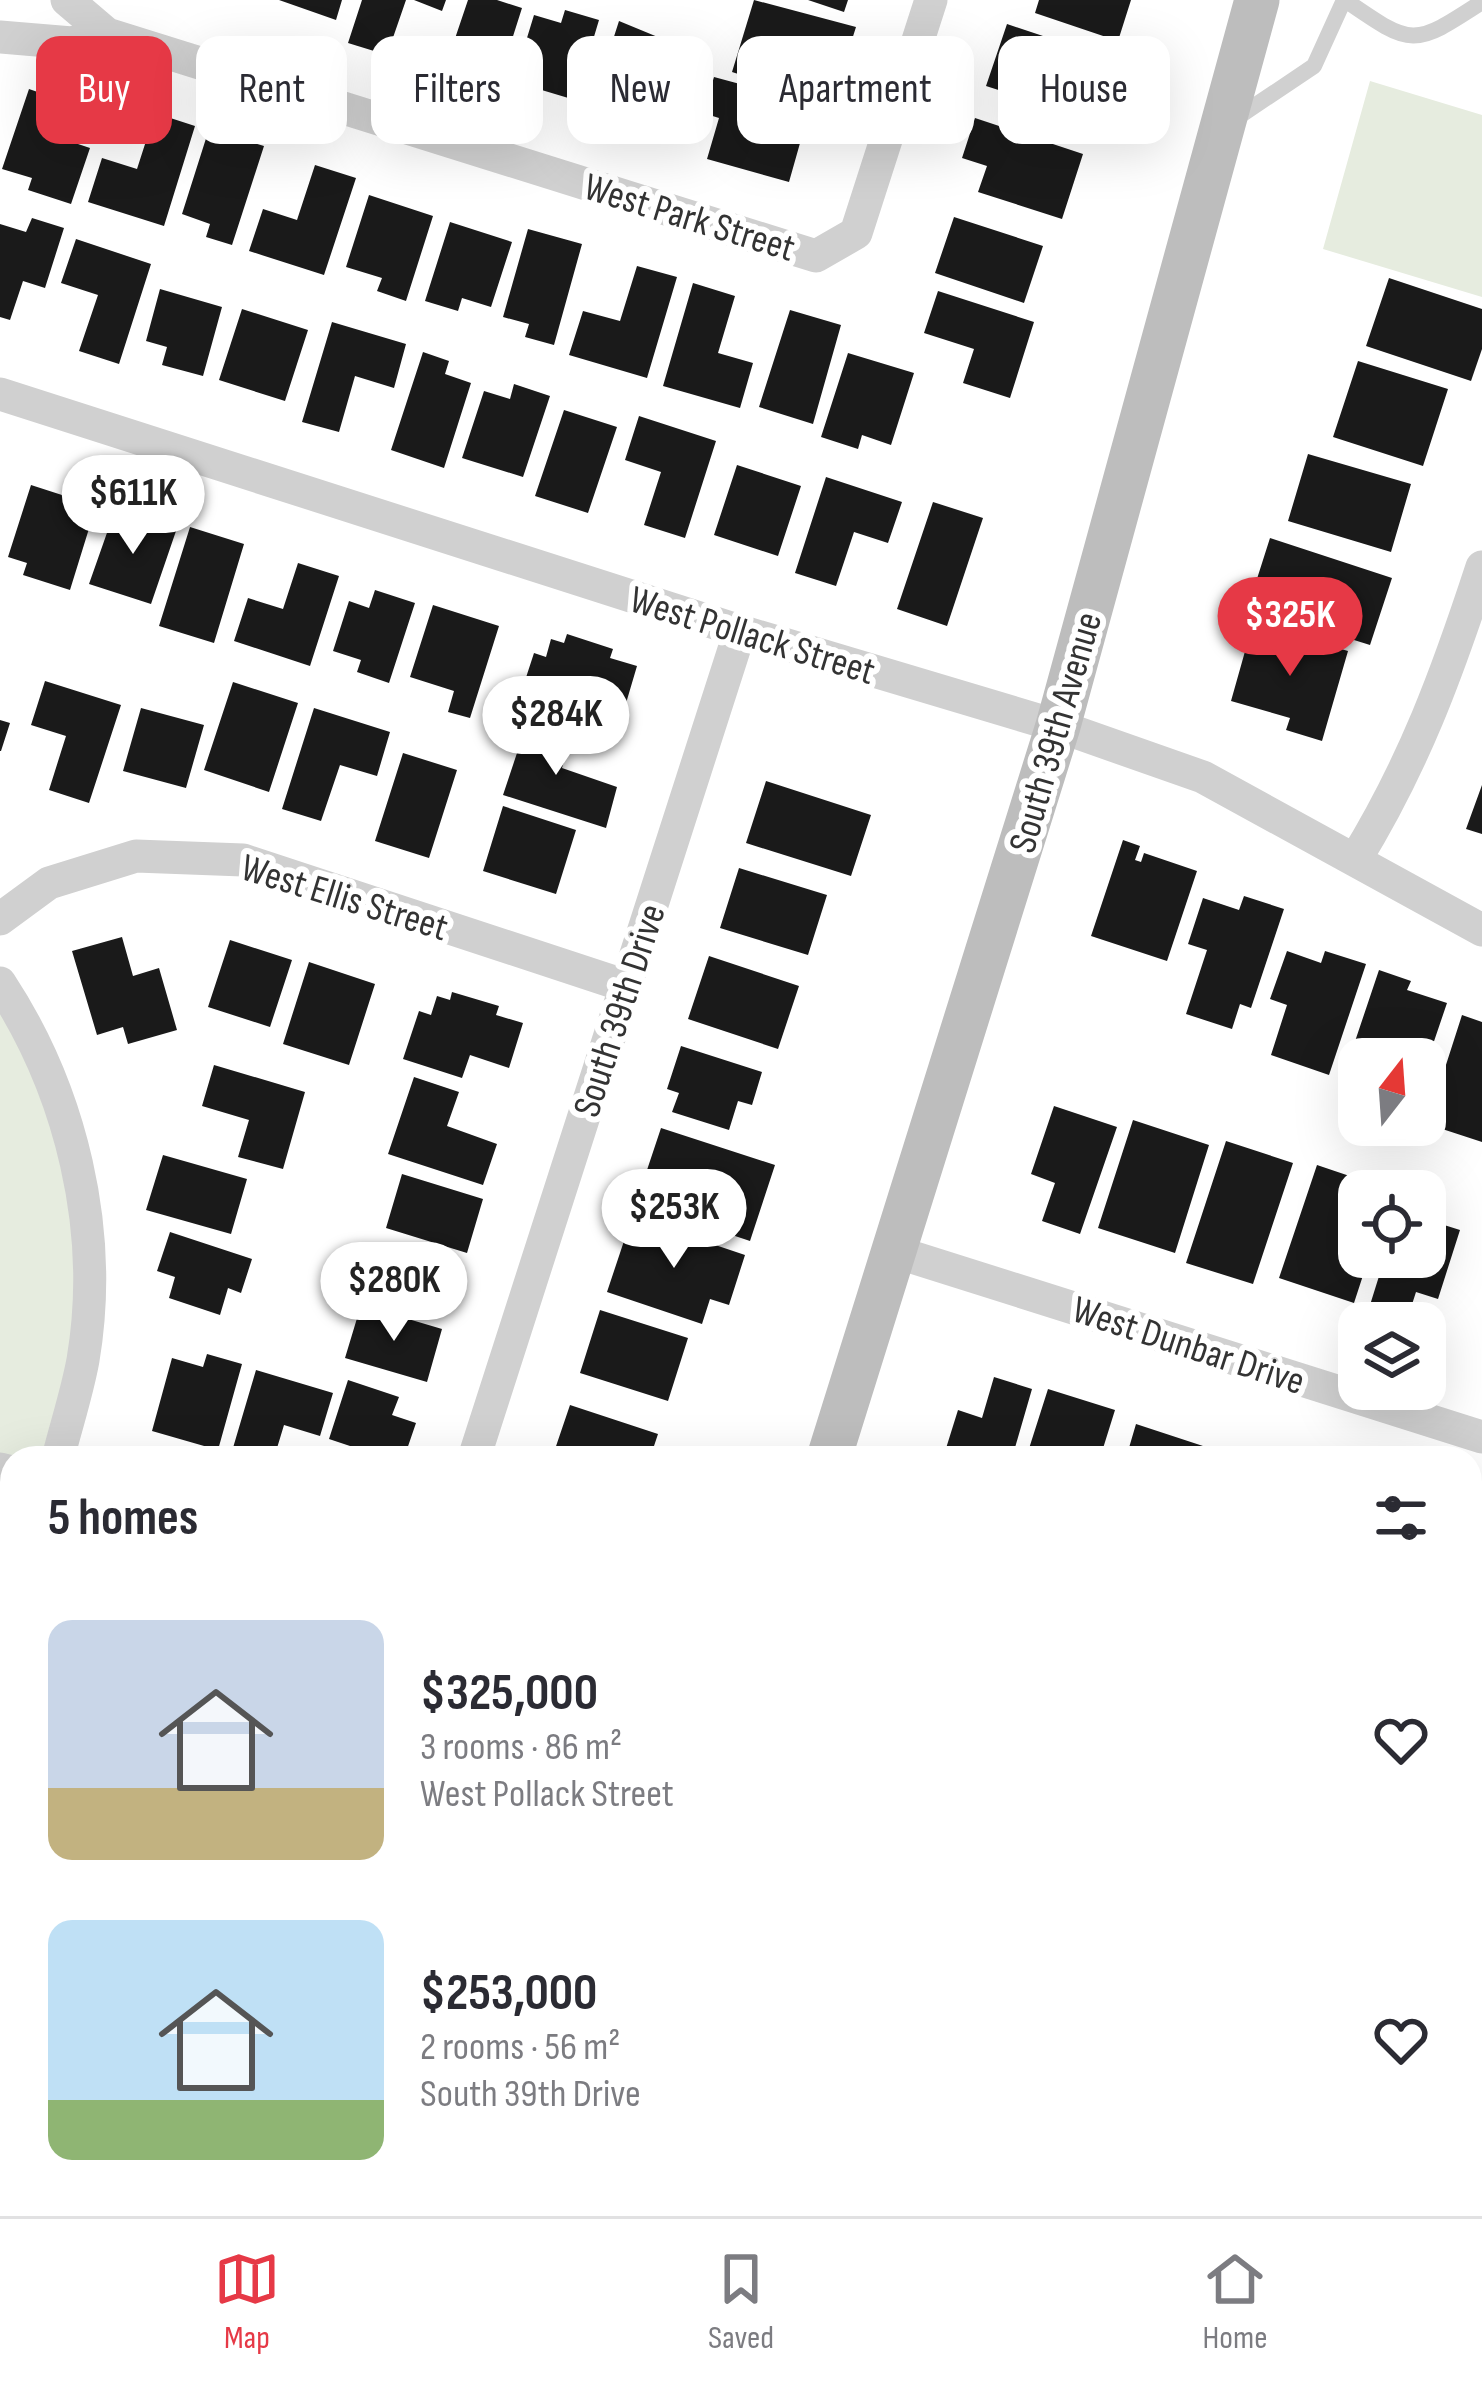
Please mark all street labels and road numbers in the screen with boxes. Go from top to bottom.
street label: West Park Street [578,164,800,273]
street label: West Pollack Street [624,577,880,696]
street label: South 39th Avenue [1000,607,1113,858]
street label: West Ellis Street [235,845,453,952]
street label: South 39th Drive [564,899,677,1123]
street label: West Dunbar Drive [1066,1287,1310,1406]

